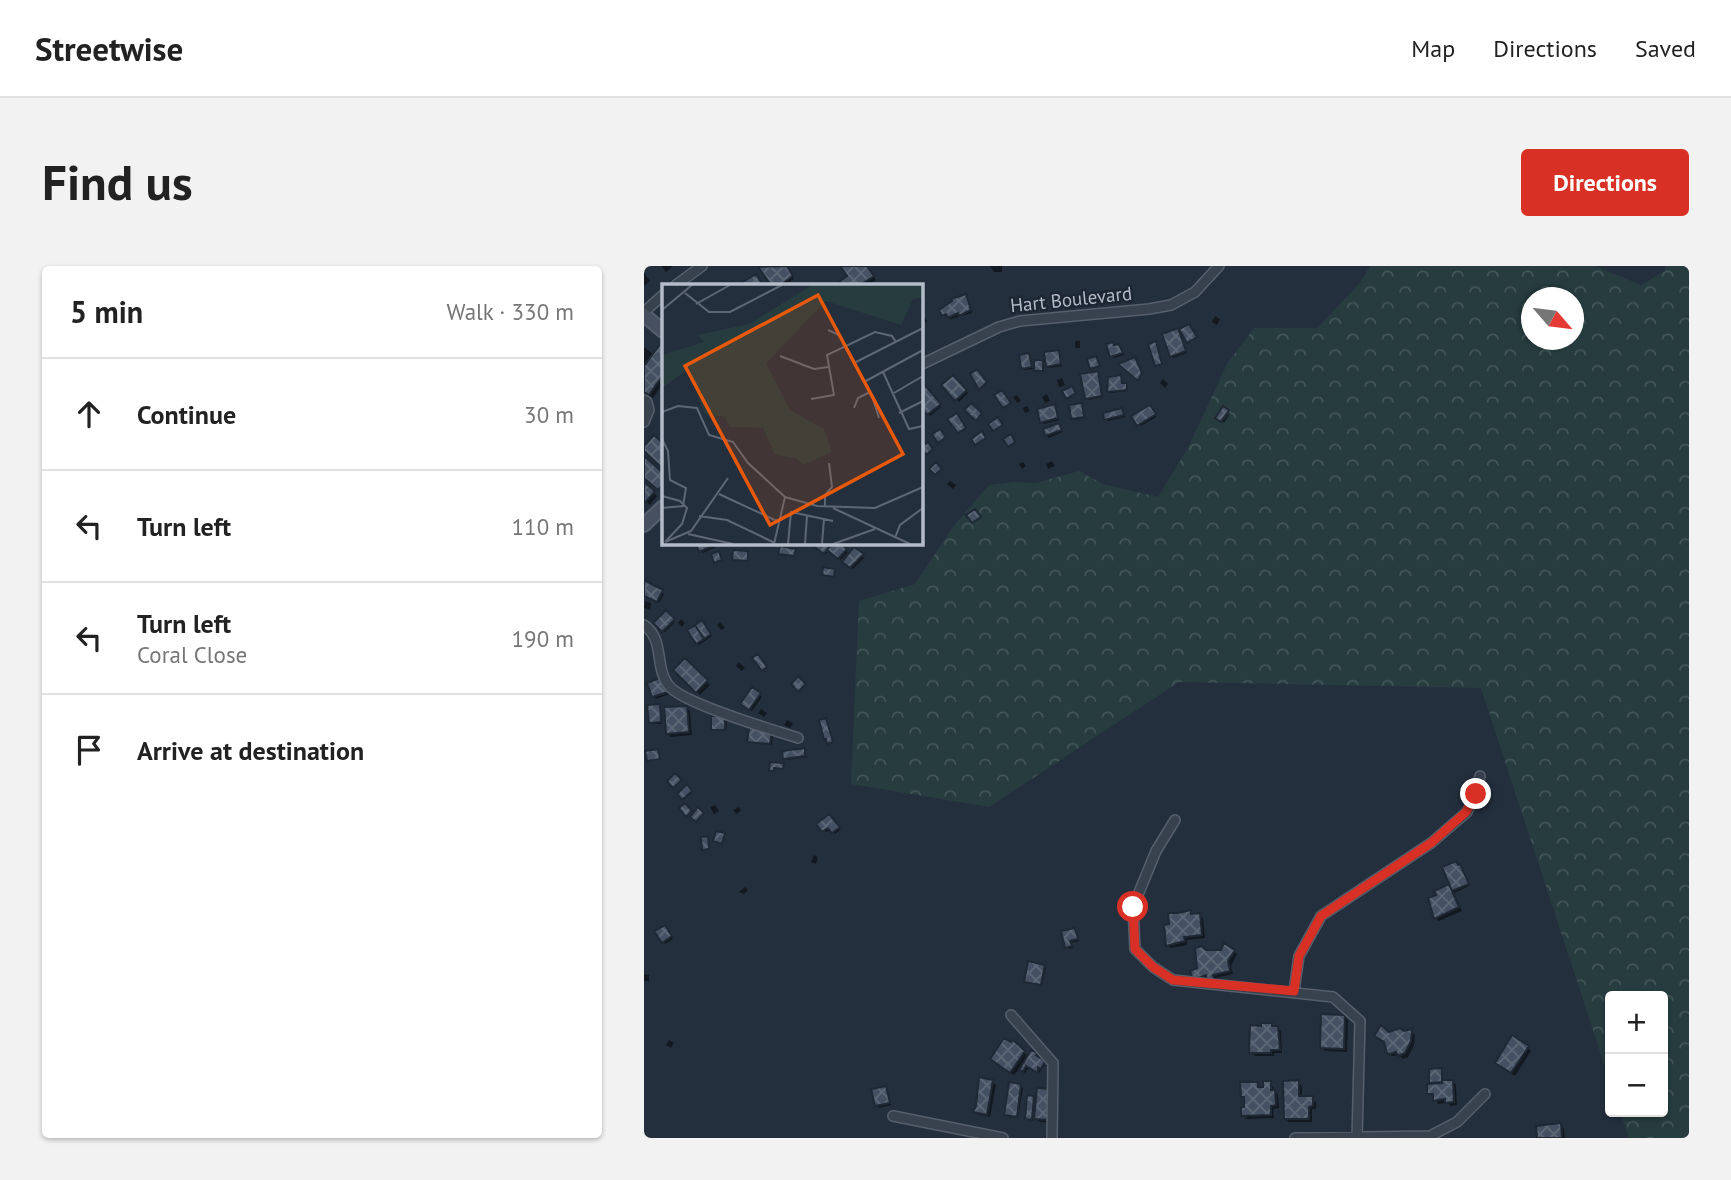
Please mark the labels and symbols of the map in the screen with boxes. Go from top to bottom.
street label: Hart Boulevard [1009,281,1133,317]
inset map [662,284,922,544]
north arrow [1521,287,1584,350]
route end [1460,778,1491,809]
route start [1117,891,1148,922]

